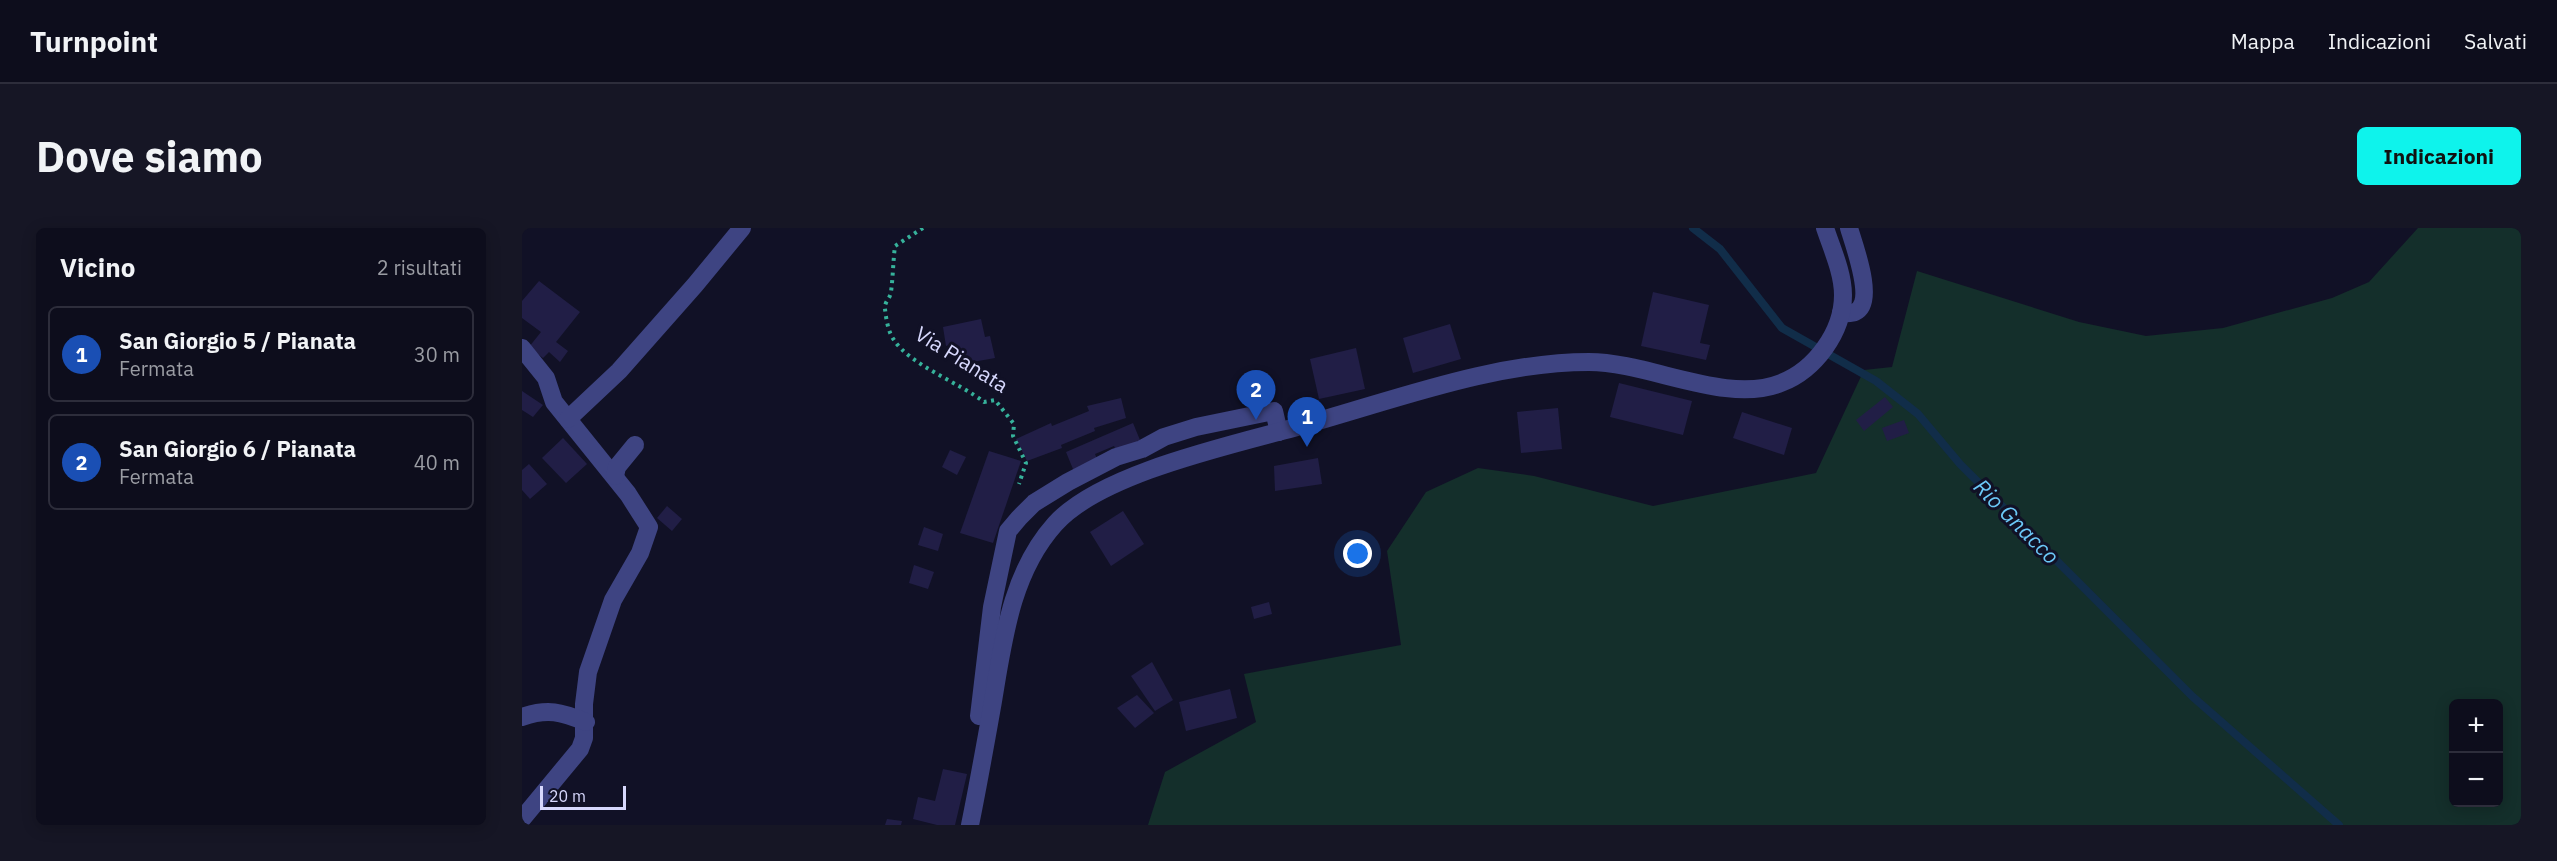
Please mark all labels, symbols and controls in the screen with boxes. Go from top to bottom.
text: Turnpoint [30,23,158,60]
text: Mappa [2231,27,2295,55]
text: Indicazioni [2328,27,2431,55]
text: Salvati [2464,27,2527,55]
button: Indicazioni [2357,127,2521,185]
text: Dove siamo [36,129,263,184]
text: Vicino [60,250,135,284]
text: 2 risultati [377,254,462,281]
street label: Via Pianata [910,319,1014,399]
text: San Giorgio 5 / Pianata [119,326,356,355]
text: 1 [76,341,88,368]
text: 30 m [414,341,460,368]
text: Fermata [119,355,194,382]
pin: 2 [1236,370,1276,420]
pin: 1 [1288,398,1326,447]
text: San Giorgio 6 / Pianata [119,434,356,463]
text: 2 [76,449,88,476]
text: 40 m [414,449,460,476]
text: Fermata [119,463,194,490]
water label: Rio Gnacco [1968,472,2066,570]
your location [1343,539,1372,568]
map controls [2449,699,2503,807]
button: + [2449,699,2503,753]
button: − [2449,753,2503,807]
scale bar [540,783,626,810]
text: 20 m [549,786,586,806]

